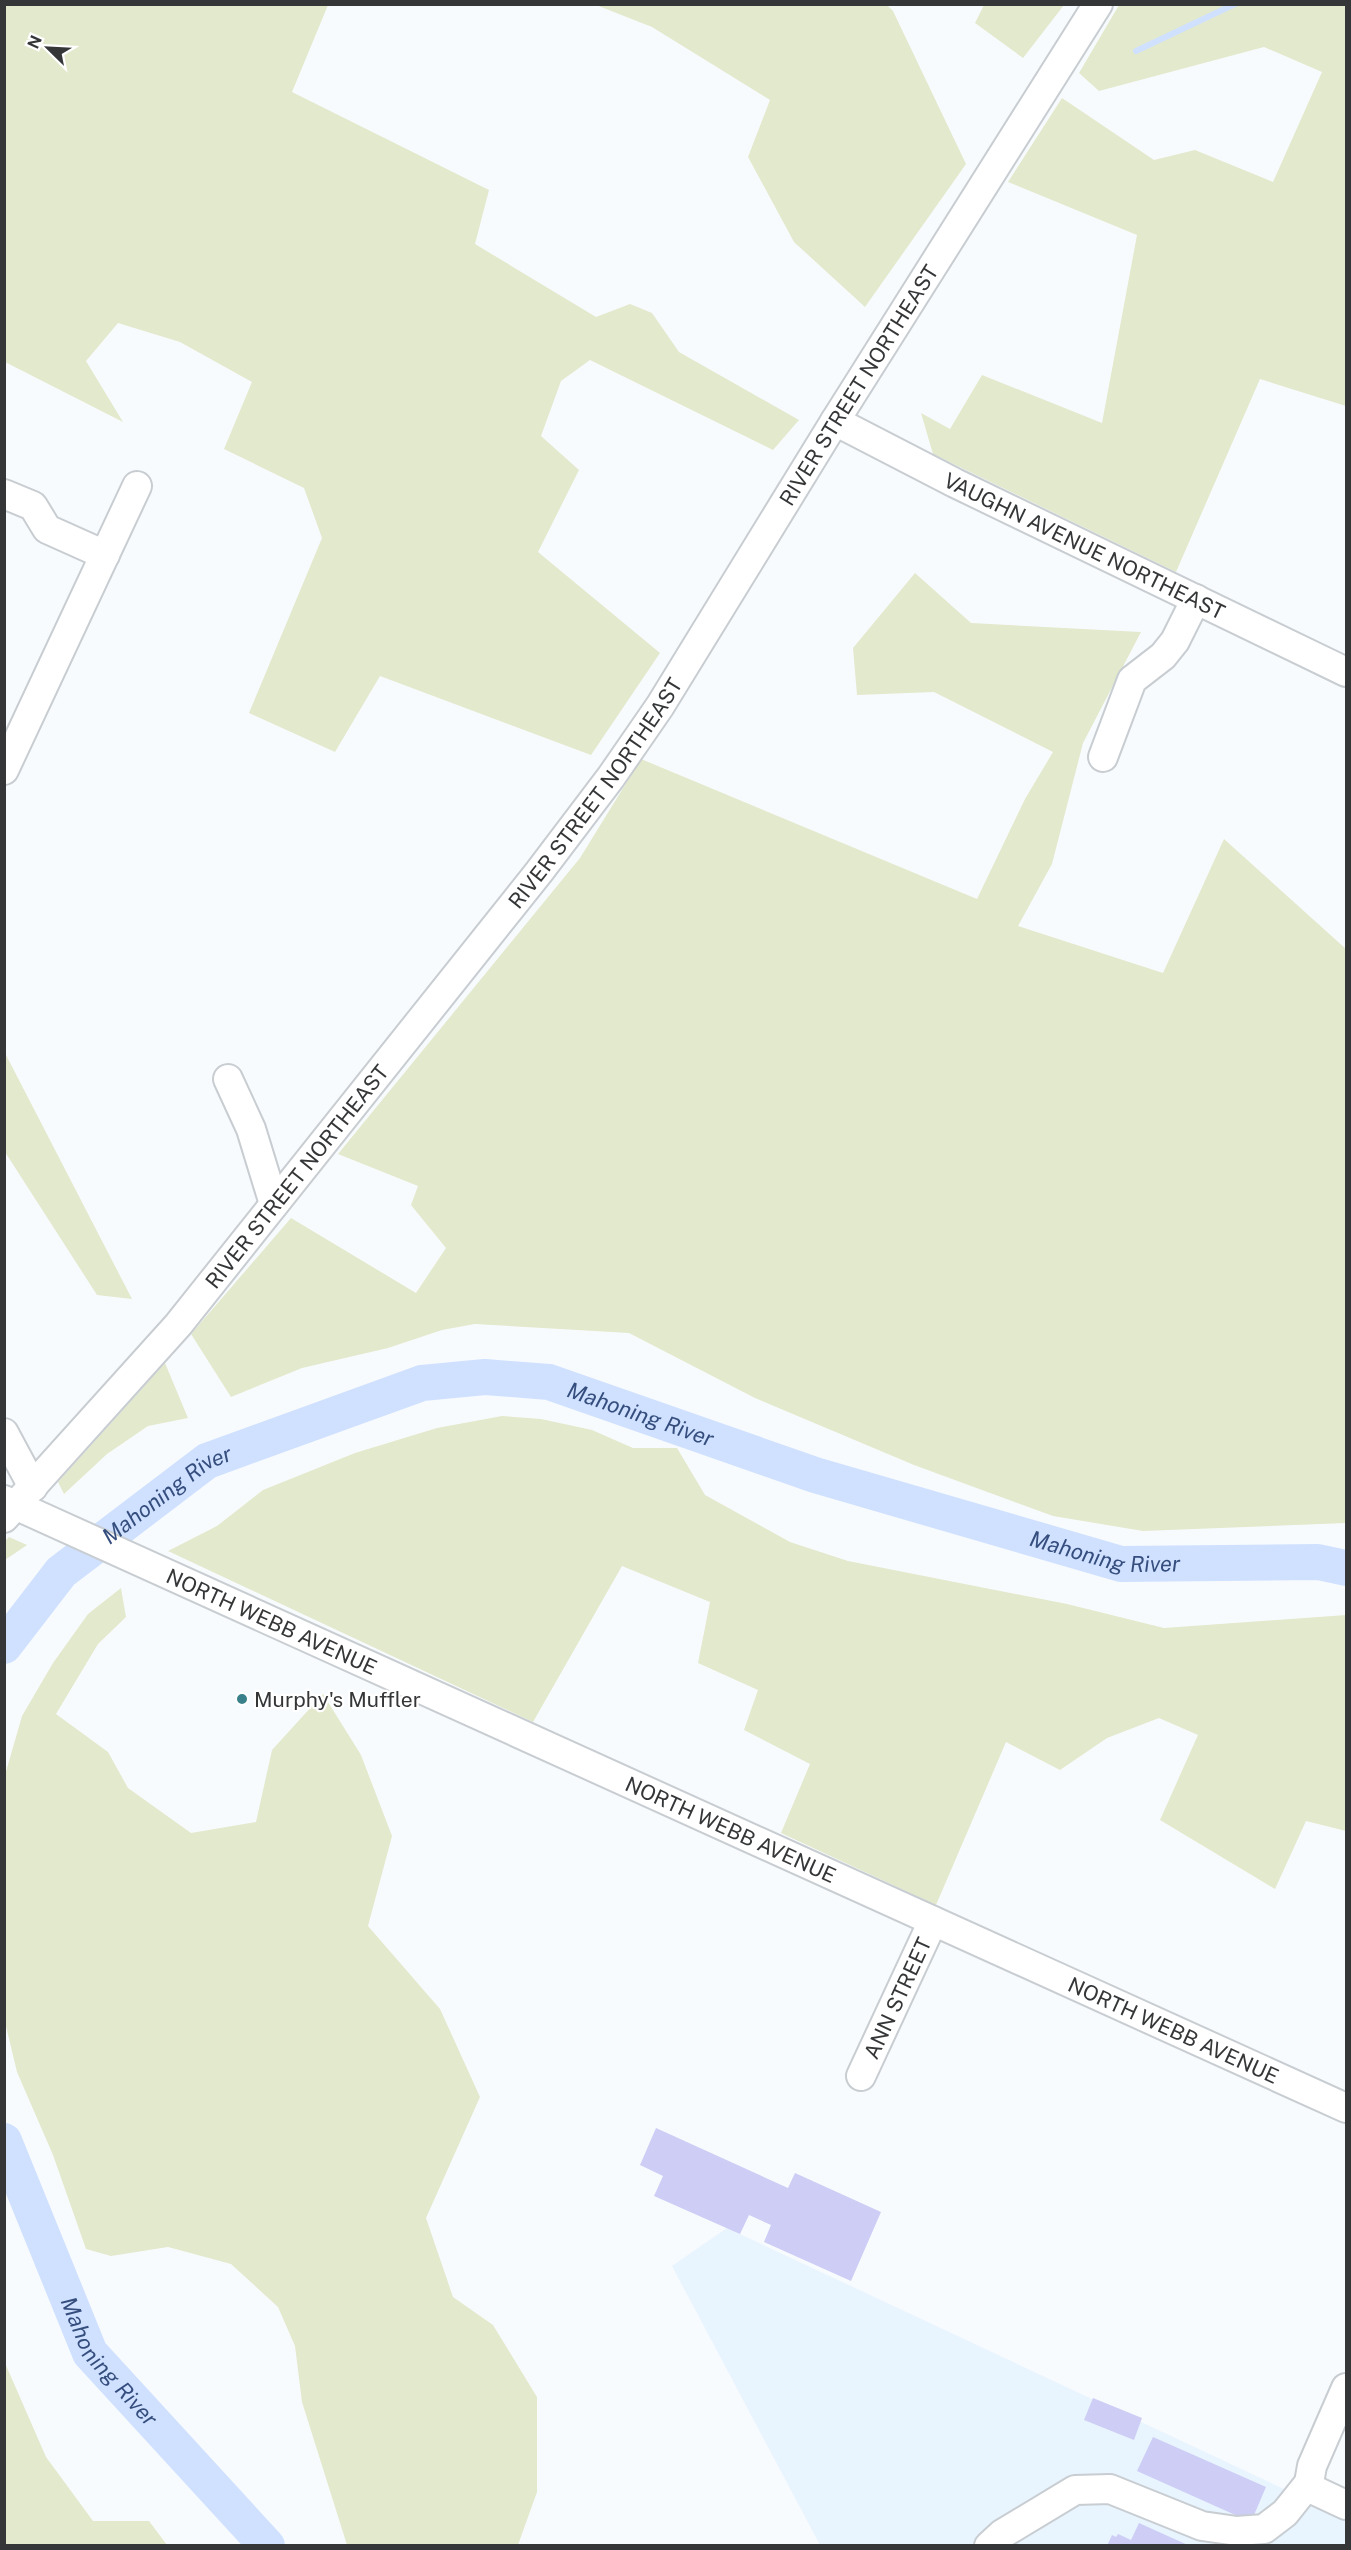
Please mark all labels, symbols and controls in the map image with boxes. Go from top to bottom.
north arrow [18,18,78,78]
text: N [24,33,46,52]
street label: RIVER STREET NORTHEAST [774,260,943,510]
street label: VAUGHN AVENUE NORTHEAST [940,467,1229,624]
street label: RIVER STREET NORTHEAST [503,673,687,913]
street label: RIVER STREET NORTHEAST [200,1059,393,1293]
water label: Mahoning River [564,1376,718,1452]
water label: Mahoning River [97,1440,236,1549]
water label: Mahoning River [1027,1525,1181,1578]
street label: NORTH WEBB AVENUE [163,1563,381,1680]
place label: Murphy's Muffler [254,1687,421,1712]
marker: Murphy's Muffler [235,1692,249,1706]
street label: NORTH WEBB AVENUE [622,1771,840,1888]
street label: ANN STREET [858,1933,936,2063]
street label: NORTH WEBB AVENUE [1064,1971,1283,2088]
water label: Mahoning River [56,2293,164,2432]

